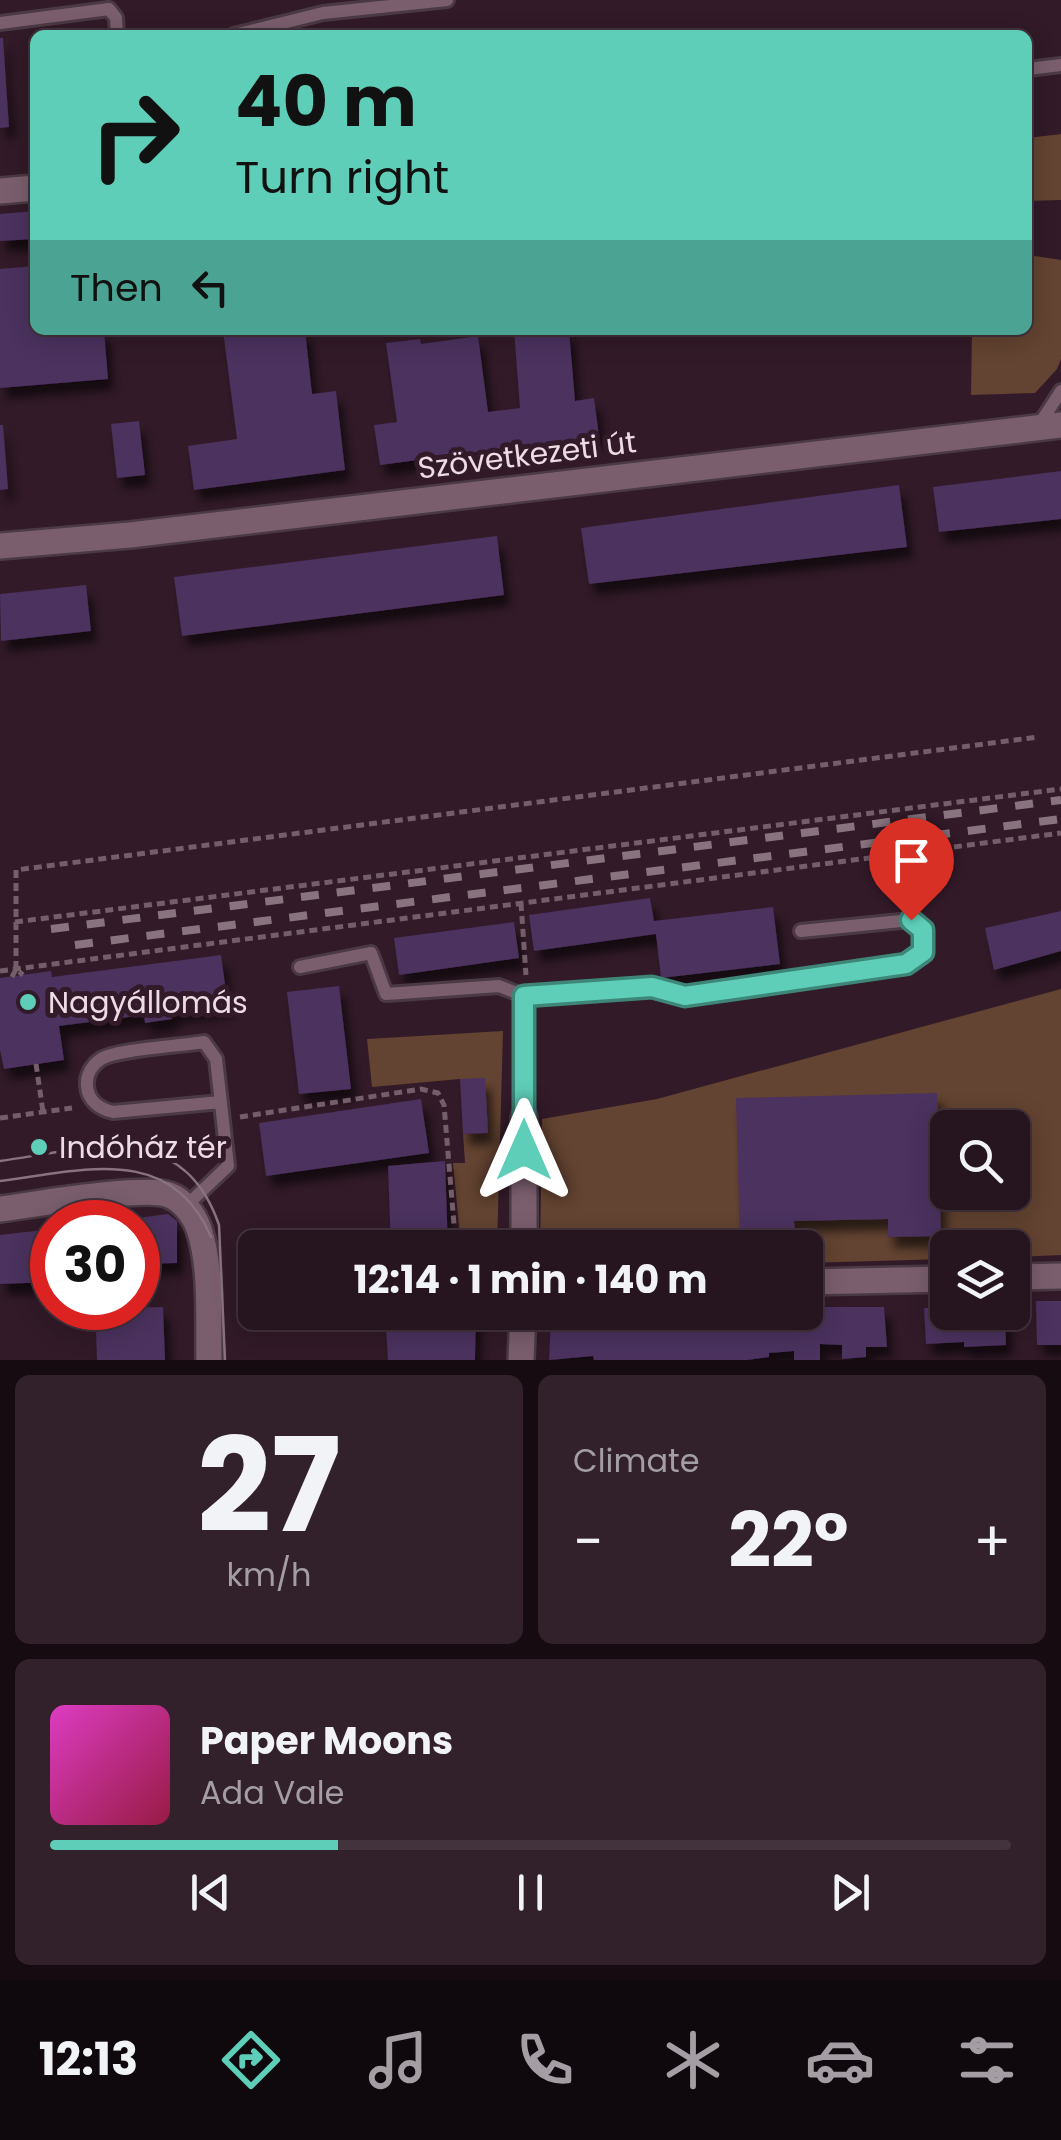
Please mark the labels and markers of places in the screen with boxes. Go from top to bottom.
pin [869,818,954,921]
place label: Nagyállomás [48,981,248,1024]
marker: Nagyállomás [17,991,39,1013]
place label: Indóház tér [59,1126,227,1169]
marker: Indóház tér [28,1136,50,1158]

